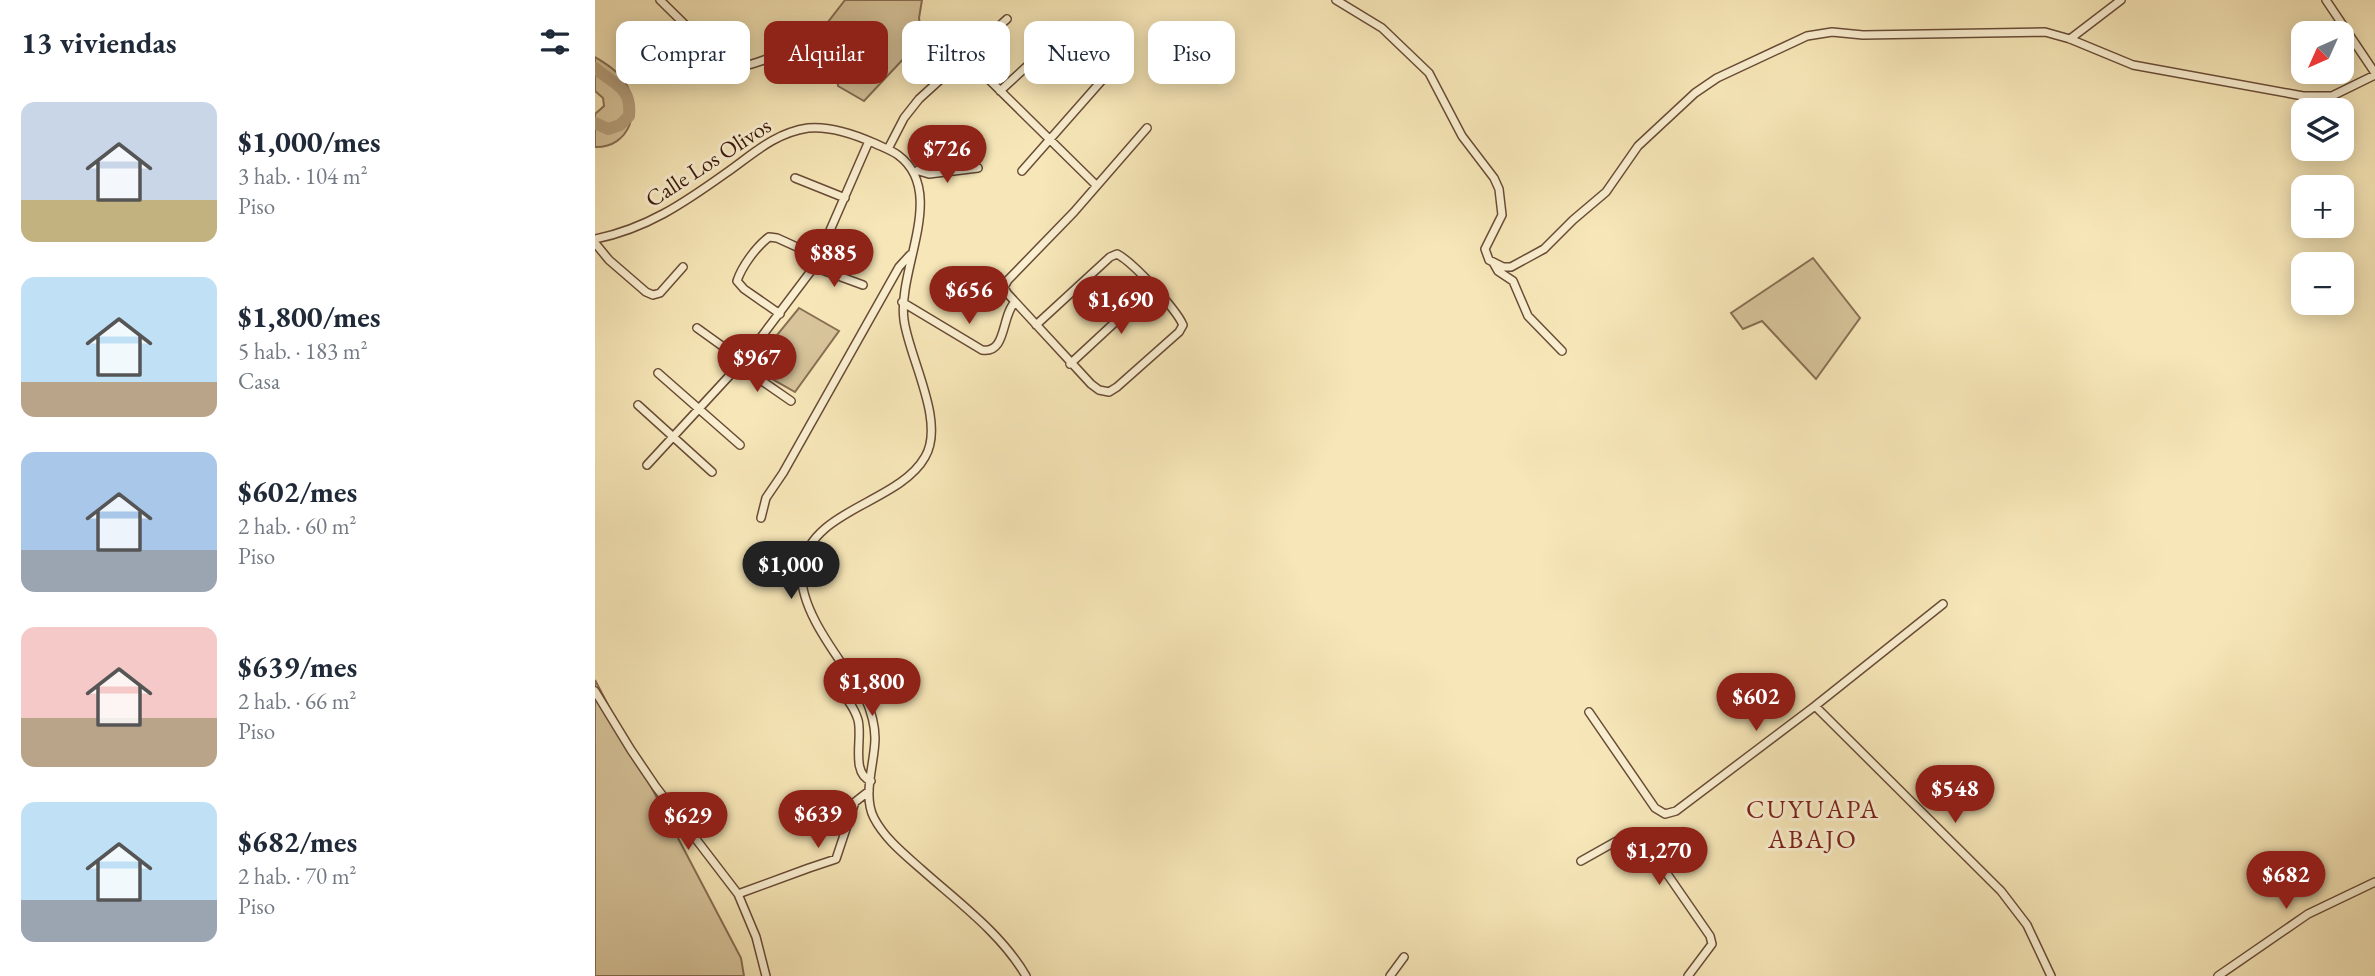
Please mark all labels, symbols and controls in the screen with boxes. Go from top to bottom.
chip: Comprar [616,21,750,84]
chip: Alquilar [764,21,888,84]
chip: Filtros [902,21,1010,84]
chip: Nuevo [1024,21,1134,84]
chip: Piso [1148,21,1235,84]
north arrow [2291,21,2354,84]
map controls [2291,21,2354,315]
text: 13 viviendas [21,23,177,62]
icon: filters [536,23,574,61]
button: layers [2291,98,2354,161]
street label: Calle Los Olivos [639,110,777,214]
text: $1,000/mes [238,122,381,161]
pin: $726 [906,125,988,185]
icon: home [77,130,161,214]
text: $726 [923,133,971,163]
text: 3 hab. · 104 m² [238,161,368,191]
button: + [2291,175,2354,238]
text: Piso [238,191,275,221]
pin: $885 [793,230,875,289]
text: $885 [810,237,858,267]
button: − [2291,252,2354,315]
pin: $656 [928,266,1010,326]
text: $656 [945,274,993,304]
pin: $1,690 [1064,276,1178,336]
text: $1,690 [1089,284,1153,314]
text: $1,800/mes [238,297,381,336]
icon: home [77,305,161,389]
pin: $967 [716,334,798,394]
text: 5 hab. · 183 m² [238,336,368,366]
text: $967 [733,342,781,372]
text: Casa [238,366,280,396]
text: $602/mes [238,472,357,511]
icon: home [77,480,161,564]
text: 2 hab. · 60 m² [238,511,357,541]
text: Piso [238,541,275,571]
pin: $1,000 [734,542,848,601]
text: $1,000 [759,549,823,579]
text: $639/mes [238,647,357,686]
icon: home [77,655,161,739]
pin: $1,800 [815,658,929,718]
text: $1,800 [840,666,904,696]
pin: $602 [1715,674,1797,733]
text: $602 [1732,681,1780,711]
text: 2 hab. · 66 m² [238,686,357,716]
text: Piso [238,716,275,746]
pin: $548 [1914,766,1996,825]
text: $548 [1931,773,1979,803]
pin: $639 [777,790,859,850]
pin: $629 [647,792,729,852]
district label: CUYUAPA ABAJO [1746,792,1880,856]
text: $639 [794,798,842,828]
text: $629 [664,800,712,830]
text: $682/mes [238,822,357,861]
pin: $1,270 [1602,828,1716,887]
icon: home [77,830,161,914]
text: $1,270 [1627,835,1691,865]
pin: $682 [2245,852,2327,911]
text: $682 [2262,859,2310,889]
text: 2 hab. · 70 m² [238,861,357,891]
text: Piso [238,891,275,921]

